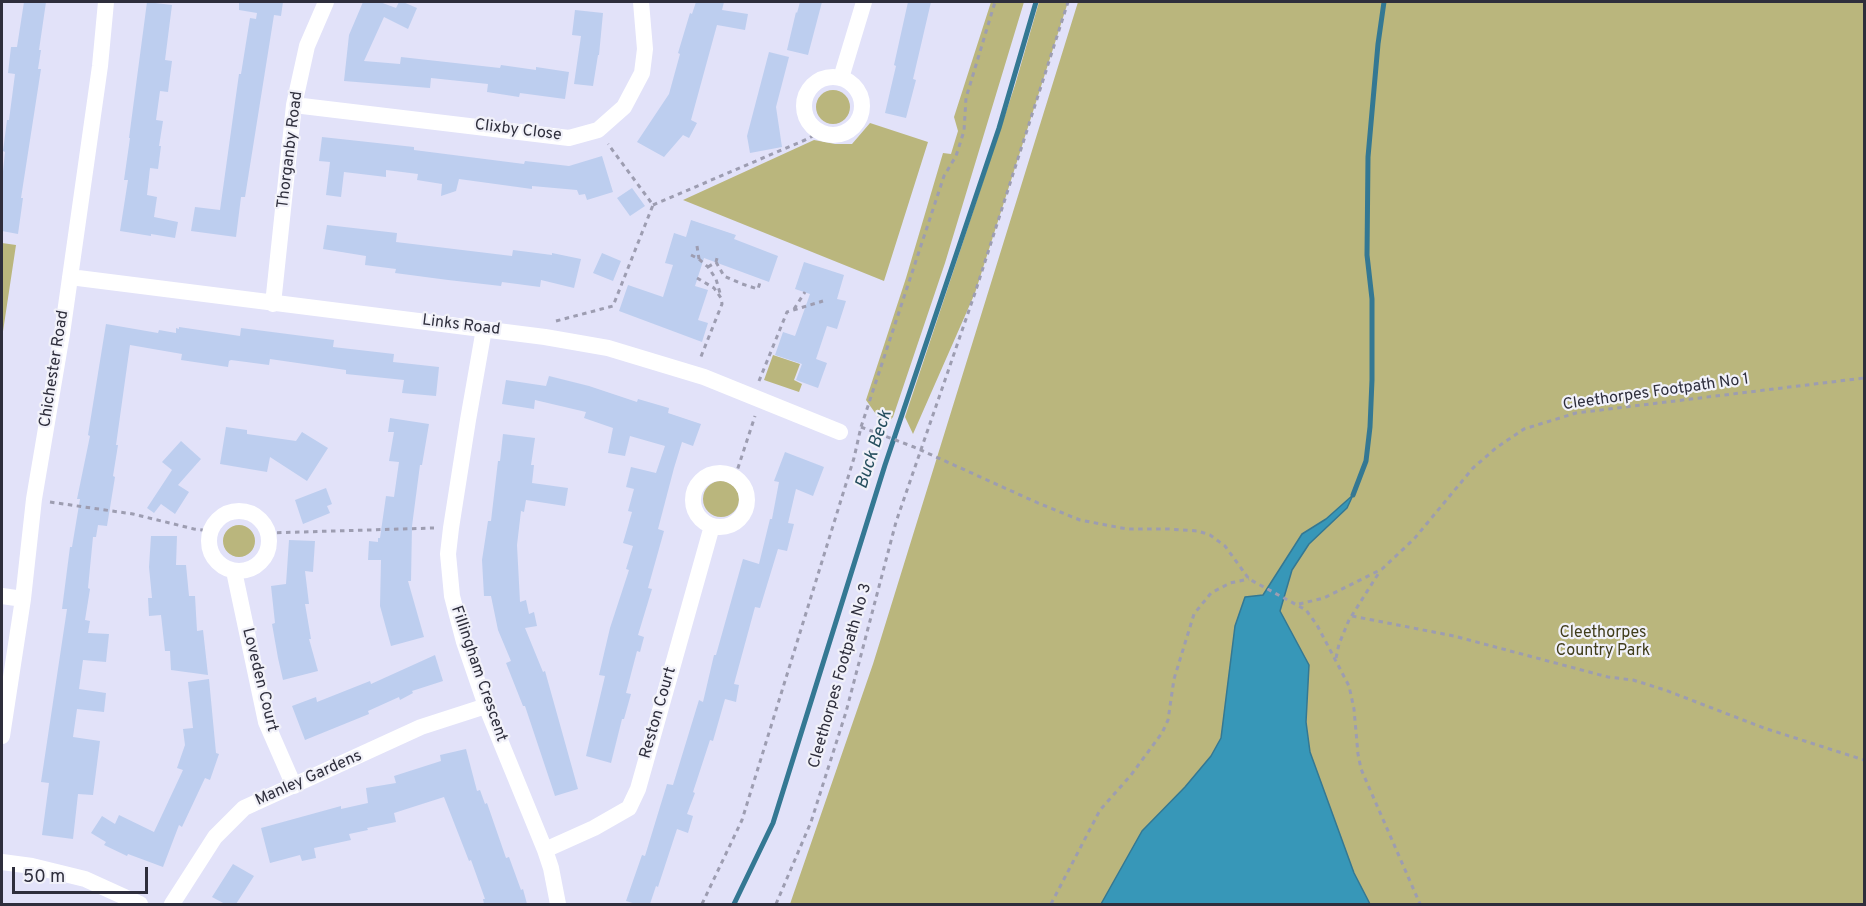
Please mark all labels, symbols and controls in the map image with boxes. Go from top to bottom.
street label: Thorganby Road [274,90,308,210]
street label: Clixby Close [474,116,562,146]
street label: Chichester Road [36,309,74,429]
street label: Links Road [421,312,501,340]
street label: Cleethorpes Footpath No 1 [1562,370,1750,416]
water label: Buck Beck [852,408,898,492]
street label: Cleethorpes Footpath No 3 [805,581,877,771]
street label: Fillingham Crescent [446,604,510,744]
park label: Cleethorpes Country Park [1556,624,1650,662]
street label: Loveden Court [237,626,281,734]
street label: Reston Court [637,665,681,761]
street label: Manley Gardens [253,747,365,811]
scale bar [15,855,152,893]
text: 50 m [23,866,65,889]

